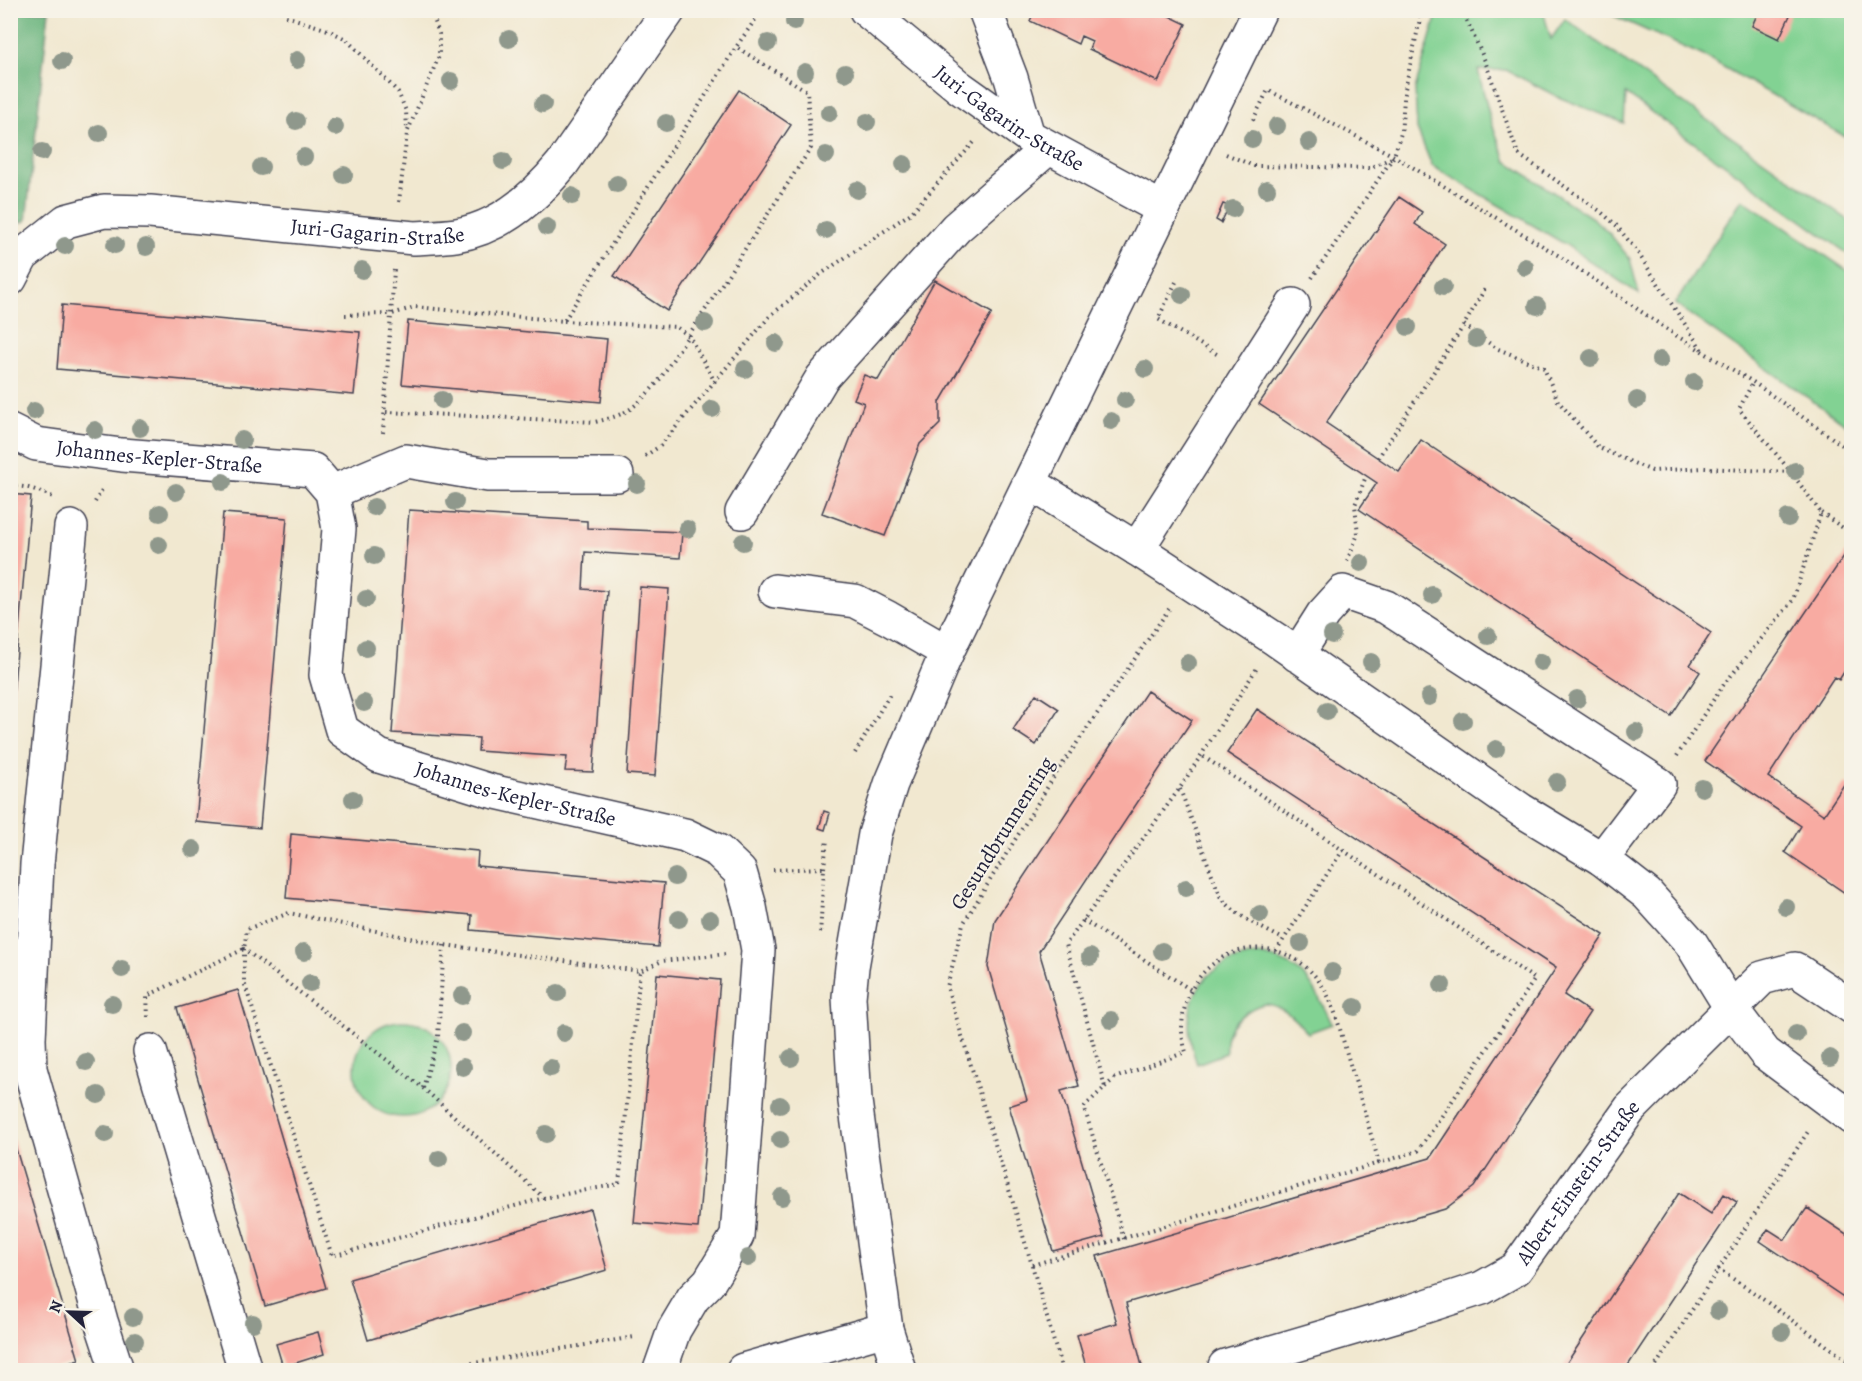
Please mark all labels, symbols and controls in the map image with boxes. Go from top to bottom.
street label: Juri-Gagarin-Straße [929,58,1089,178]
street label: Juri-Gagarin-Straße [289,212,467,252]
street label: Johannes-Kepler-Straße [55,433,263,480]
street label: Gesundbrunnenring [944,751,1061,915]
street label: Johannes-Kepler-Straße [412,754,619,833]
street label: Albert-Einstein-Straße [1509,1093,1646,1271]
north arrow [39,1282,99,1342]
text: N [44,1297,69,1316]

